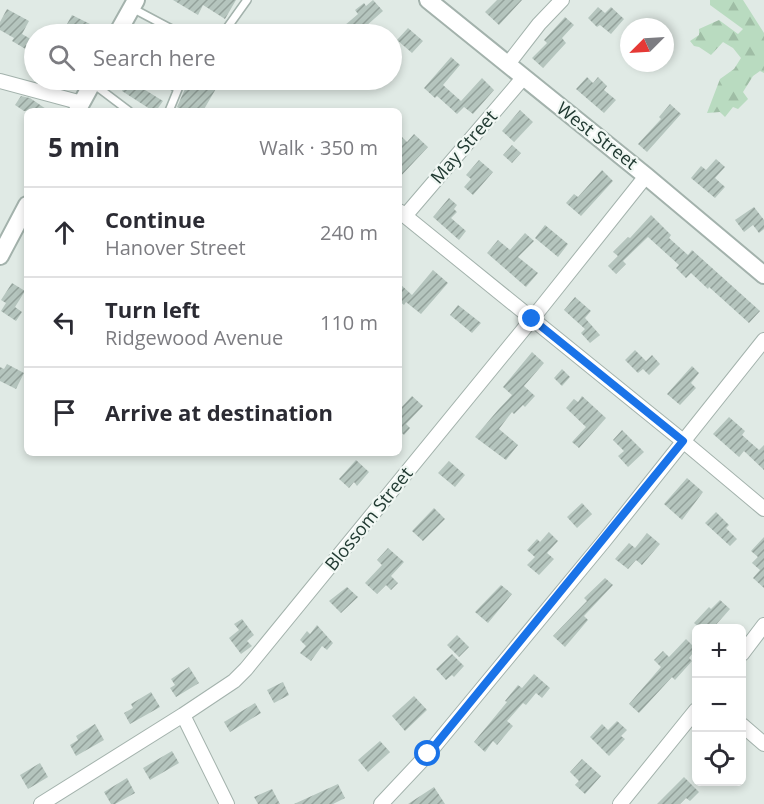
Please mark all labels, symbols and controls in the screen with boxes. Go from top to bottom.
north arrow [620,18,674,72]
search box [24,24,402,90]
icon: search [45,41,78,74]
text: Search here [93,42,216,72]
street label: West Street [552,96,643,174]
street label: May Street [425,104,502,188]
text: 5 min [48,129,120,165]
text: Walk · 350 m [259,134,378,161]
text: Continue [105,204,205,234]
icon: ahead [48,216,81,249]
text: 240 m [320,219,378,246]
text: Hanover Street [105,234,246,261]
text: Turn left [105,294,200,324]
route end [518,305,544,331]
icon: left [48,306,81,339]
text: 110 m [320,309,378,336]
text: Ridgewood Avenue [105,324,283,351]
icon: arrive [48,396,81,429]
text: Arrive at destination [105,397,333,427]
street label: Blossom Street [319,462,417,575]
map controls [692,624,746,786]
button: + [692,624,746,678]
button: − [692,678,746,732]
button: locate [692,732,746,786]
route start [414,740,440,766]

